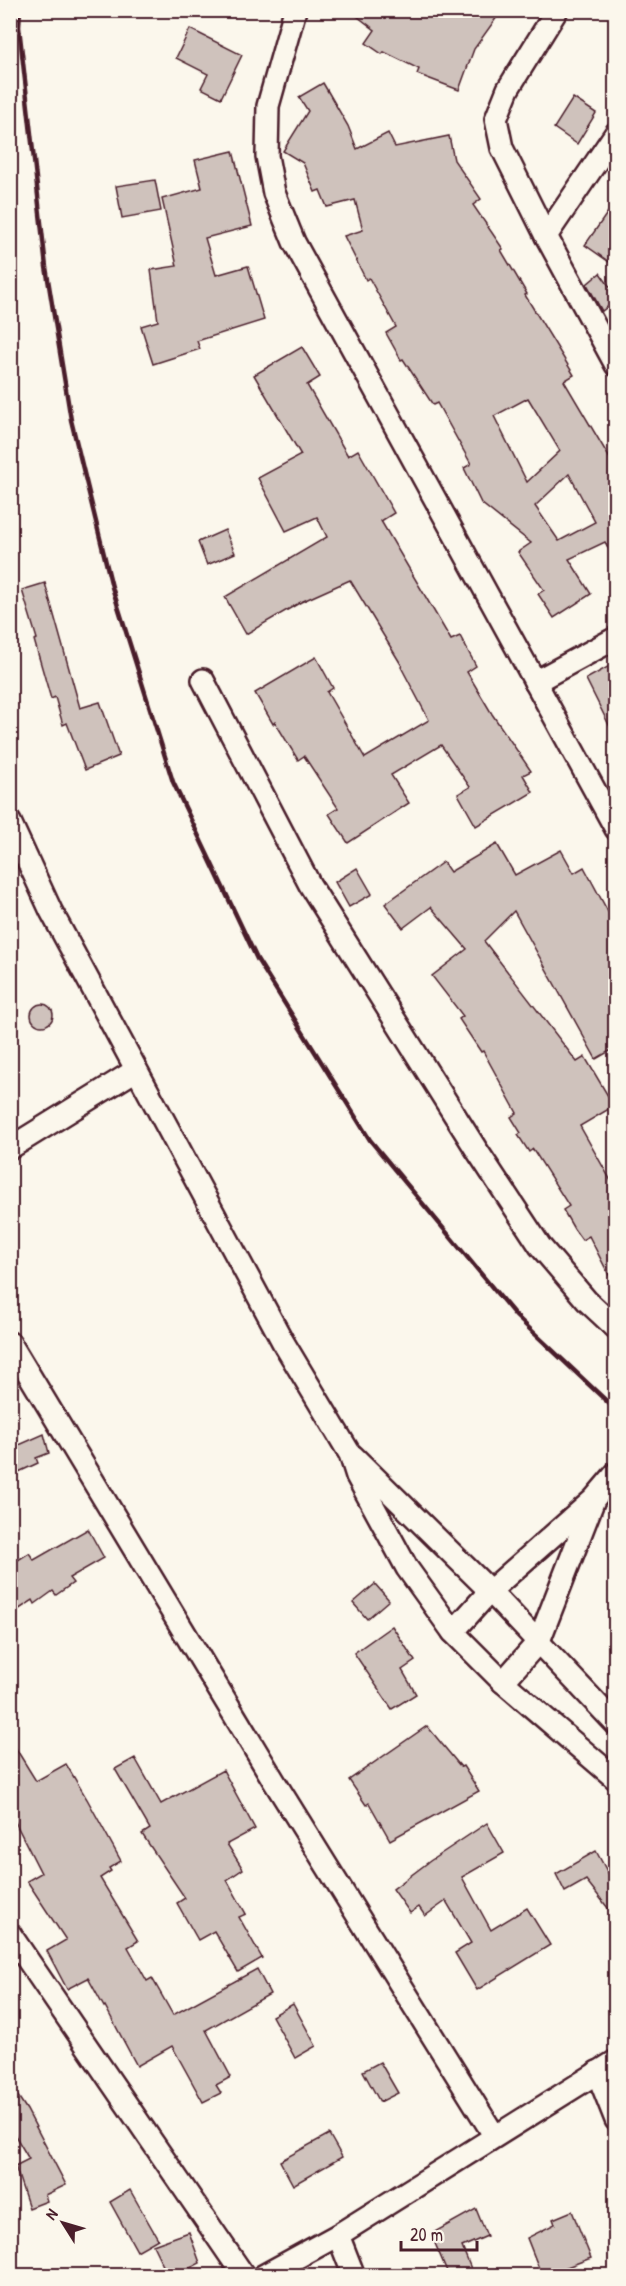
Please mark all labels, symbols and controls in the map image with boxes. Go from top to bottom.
north arrow [33,2193,93,2253]
text: N [40,2204,63,2224]
scale bar [401,2214,478,2252]
text: 20 m [410,2222,443,2247]

